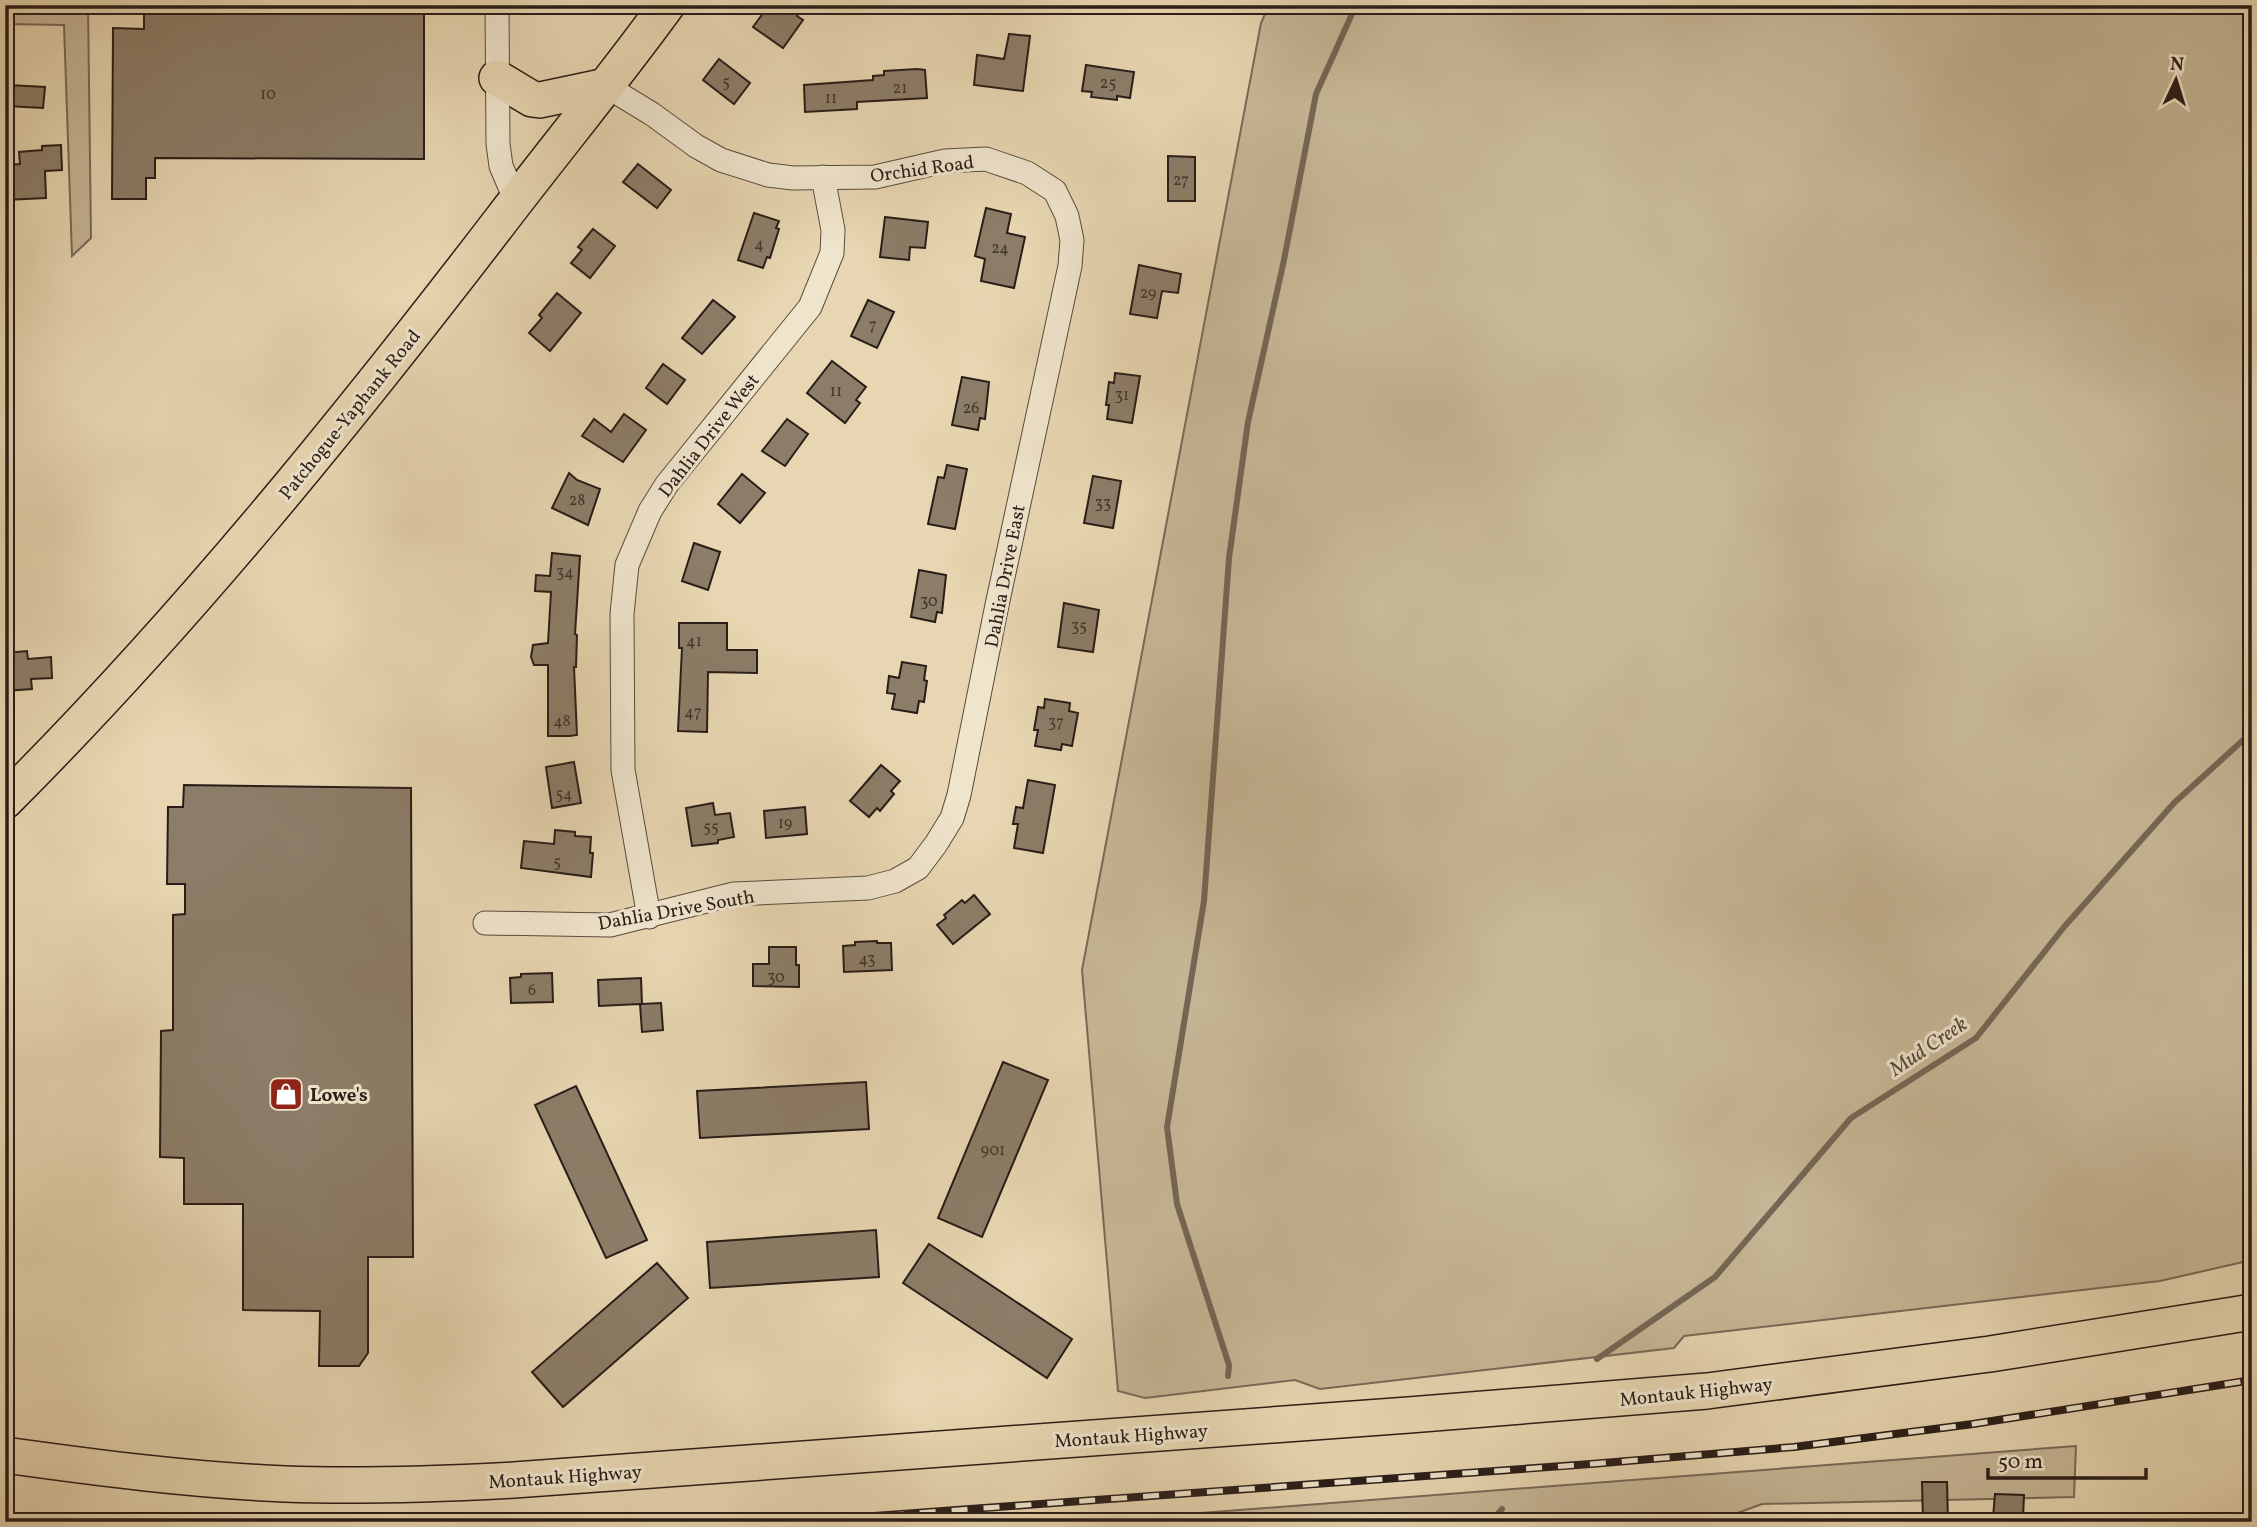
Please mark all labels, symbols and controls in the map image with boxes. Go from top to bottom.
north arrow [2142,46,2212,116]
text: N [2169,52,2185,79]
house number: 5 [722,72,730,94]
house number: 25 [1100,73,1116,95]
house number: 21 [893,78,907,100]
house number: 10 [260,84,276,106]
house number: 11 [825,88,837,110]
street label: Orchid Road [869,150,976,190]
house number: 27 [1173,170,1189,192]
house number: 4 [754,234,764,256]
house number: 24 [991,238,1009,260]
house number: 29 [1140,283,1156,305]
house number: 7 [869,315,877,337]
street label: Patchogue-Yaphank Road [274,325,427,506]
street label: Dahlia Drive West [653,369,766,503]
house number: 11 [830,381,842,403]
house number: 31 [1115,385,1129,407]
house number: 26 [963,398,979,420]
house number: 28 [569,490,585,512]
house number: 33 [1095,493,1111,515]
street label: Dahlia Drive East [979,502,1033,650]
house number: 34 [556,562,574,584]
house number: 30 [920,591,938,613]
house number: 35 [1071,616,1087,638]
house number: 41 [686,631,702,653]
house number: 47 [684,702,702,724]
house number: 48 [553,711,571,733]
house number: 37 [1048,712,1064,734]
house number: 54 [555,784,573,806]
house number: 19 [778,813,792,835]
house number: 55 [703,817,719,839]
house number: 5 [553,852,561,874]
street label: Dahlia Drive South [596,884,757,938]
house number: 43 [858,949,876,971]
house number: 30 [767,967,785,989]
house number: 6 [528,980,536,1002]
water label: Mud Creek [1883,1010,1974,1085]
shop icon: Lowe's [267,1075,305,1113]
place label: Lowe's [310,1083,368,1109]
house number: 901 [981,1140,1005,1162]
street label: Montauk Highway [1618,1372,1774,1414]
street label: Montauk Highway [1053,1419,1209,1455]
scale bar [1988,1436,2145,1480]
text: 50 m [1998,1448,2043,1477]
street label: Montauk Highway [487,1460,643,1496]

